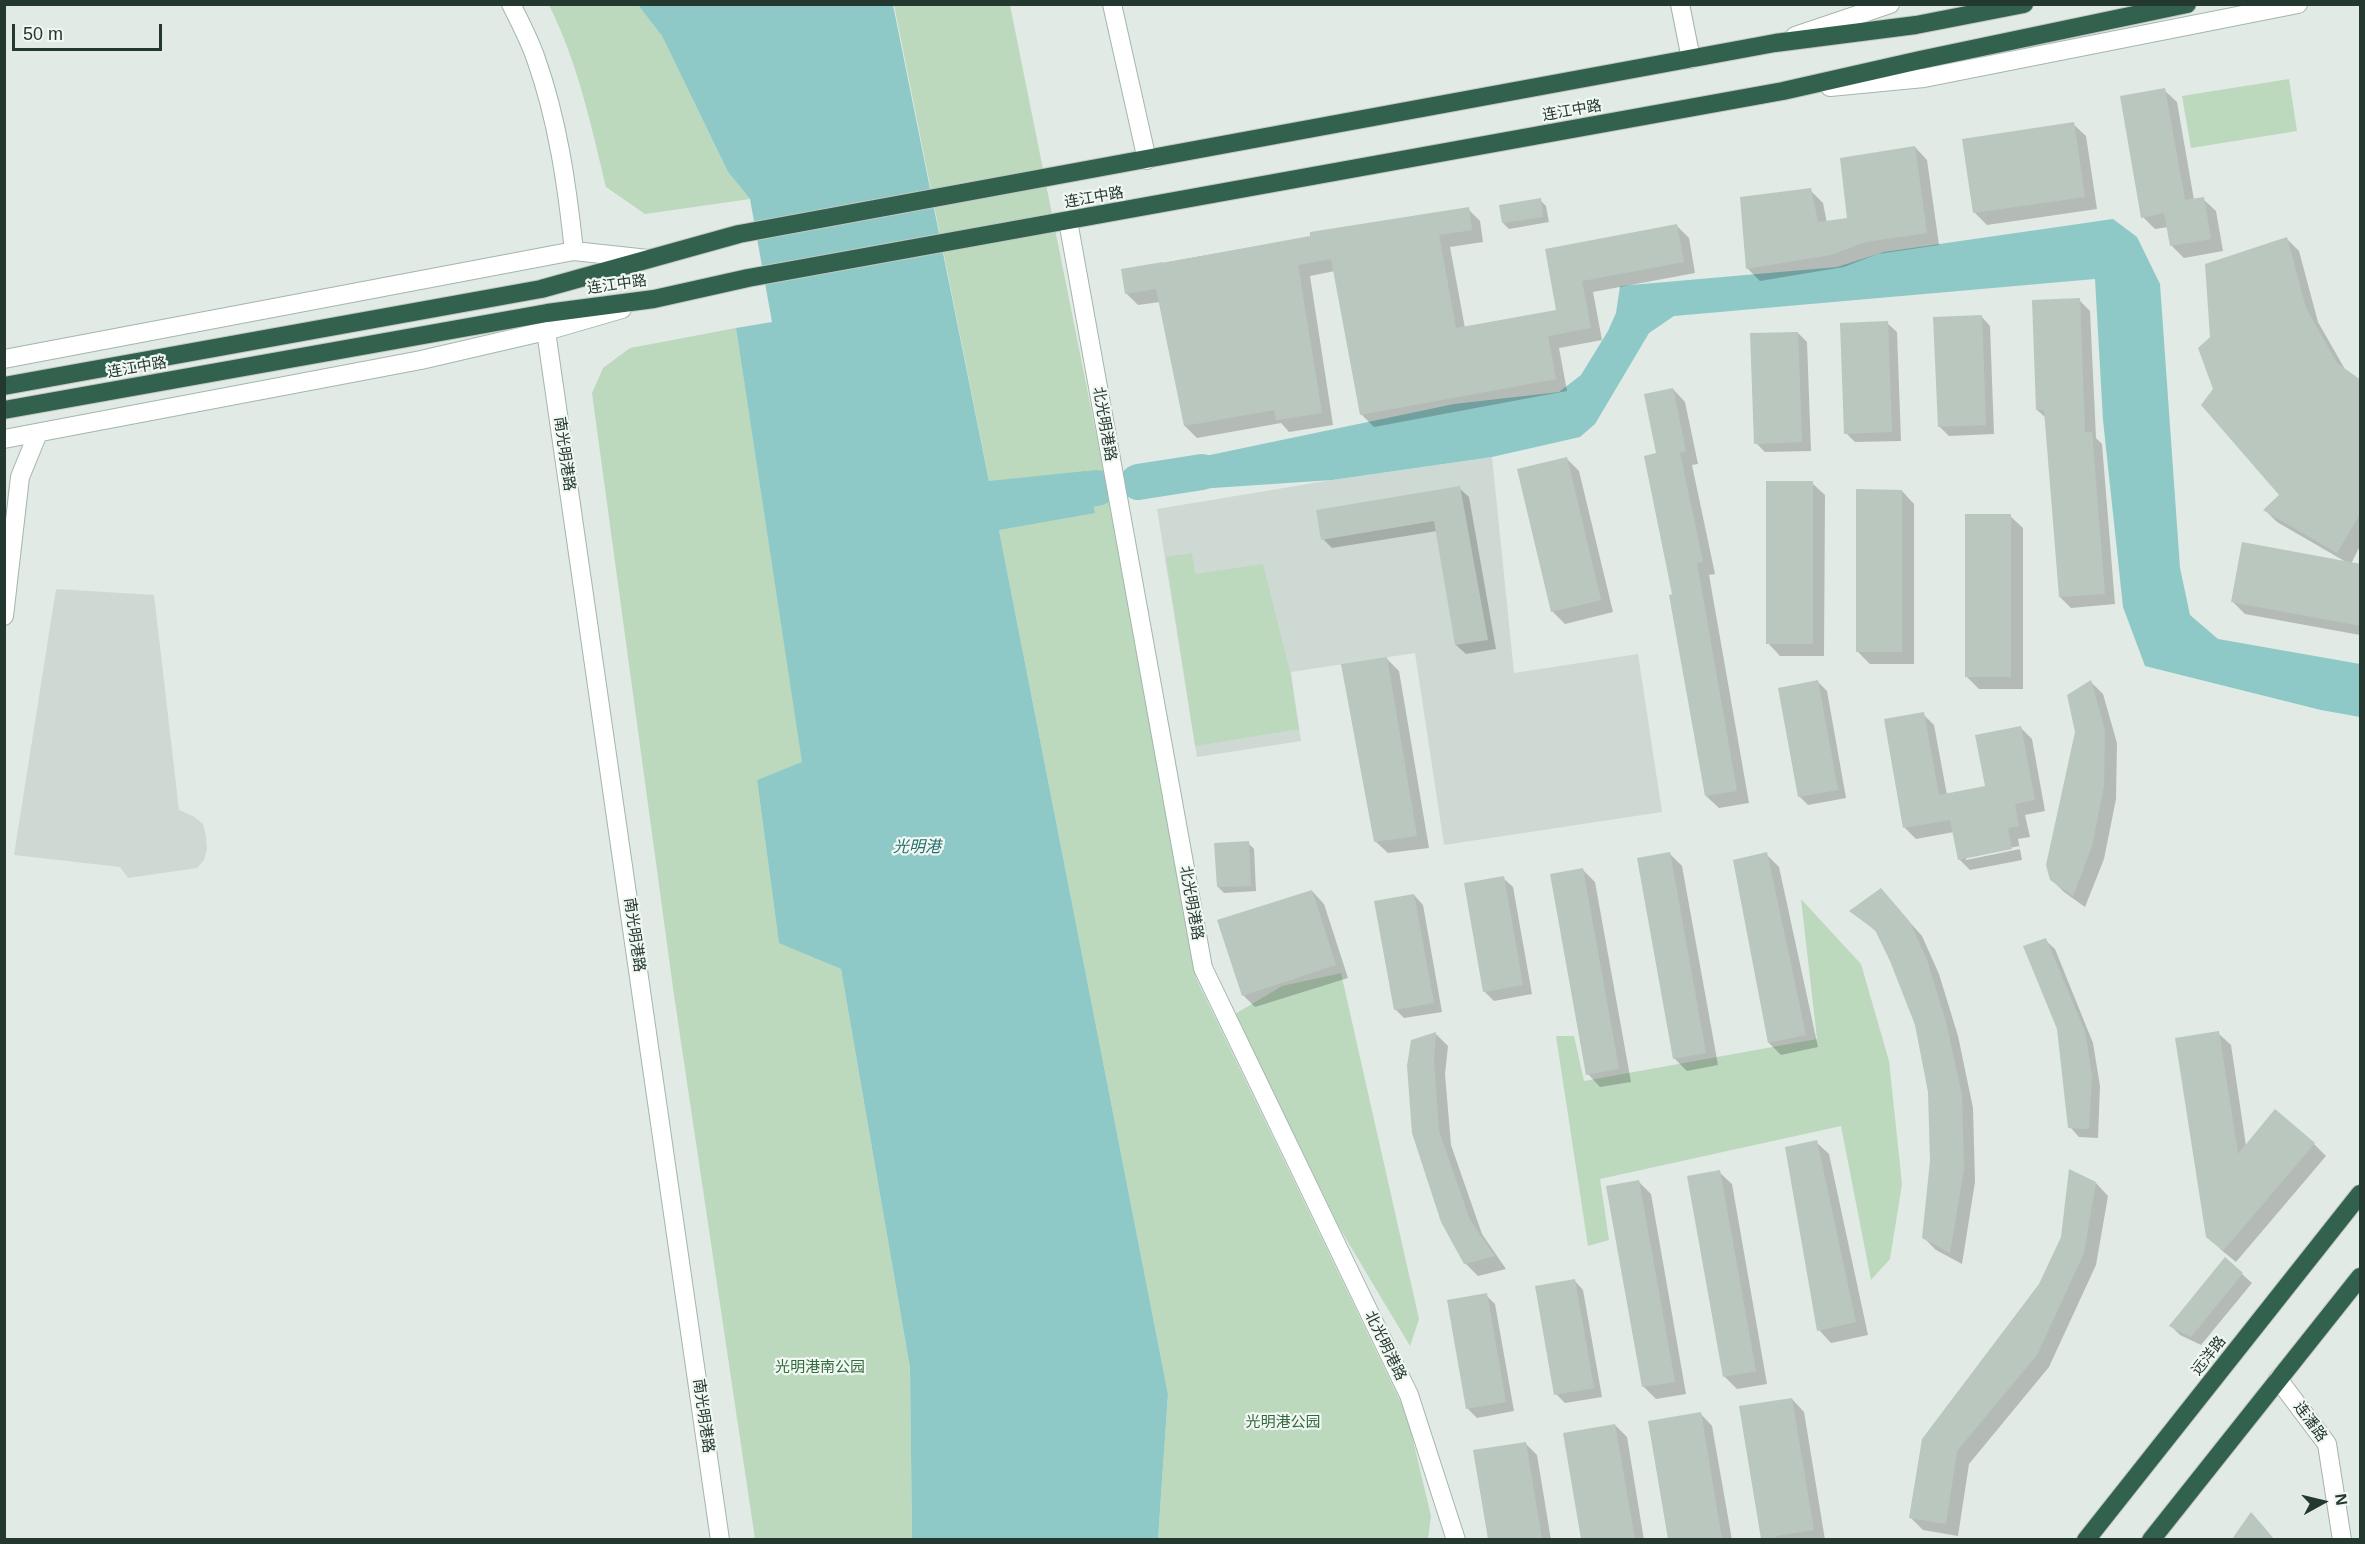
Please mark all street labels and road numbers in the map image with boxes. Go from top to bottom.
street label: 连江中路 [1541,97,1603,125]
street label: 连江中路 [1063,184,1125,212]
street label: 连江中路 [586,272,648,298]
street label: 连江中路 [106,354,168,382]
street label: 北光明港路 [1089,386,1119,462]
street label: 南光明港路 [550,416,578,492]
street label: 北光明港路 [1176,865,1206,941]
street label: 南光明港路 [620,897,648,973]
street label: 北光明港路 [1360,1308,1410,1384]
street label: 远洋路 [2188,1333,2230,1379]
street label: 南光明港路 [689,1378,717,1454]
street label: 连潘路 [2289,1399,2331,1445]

